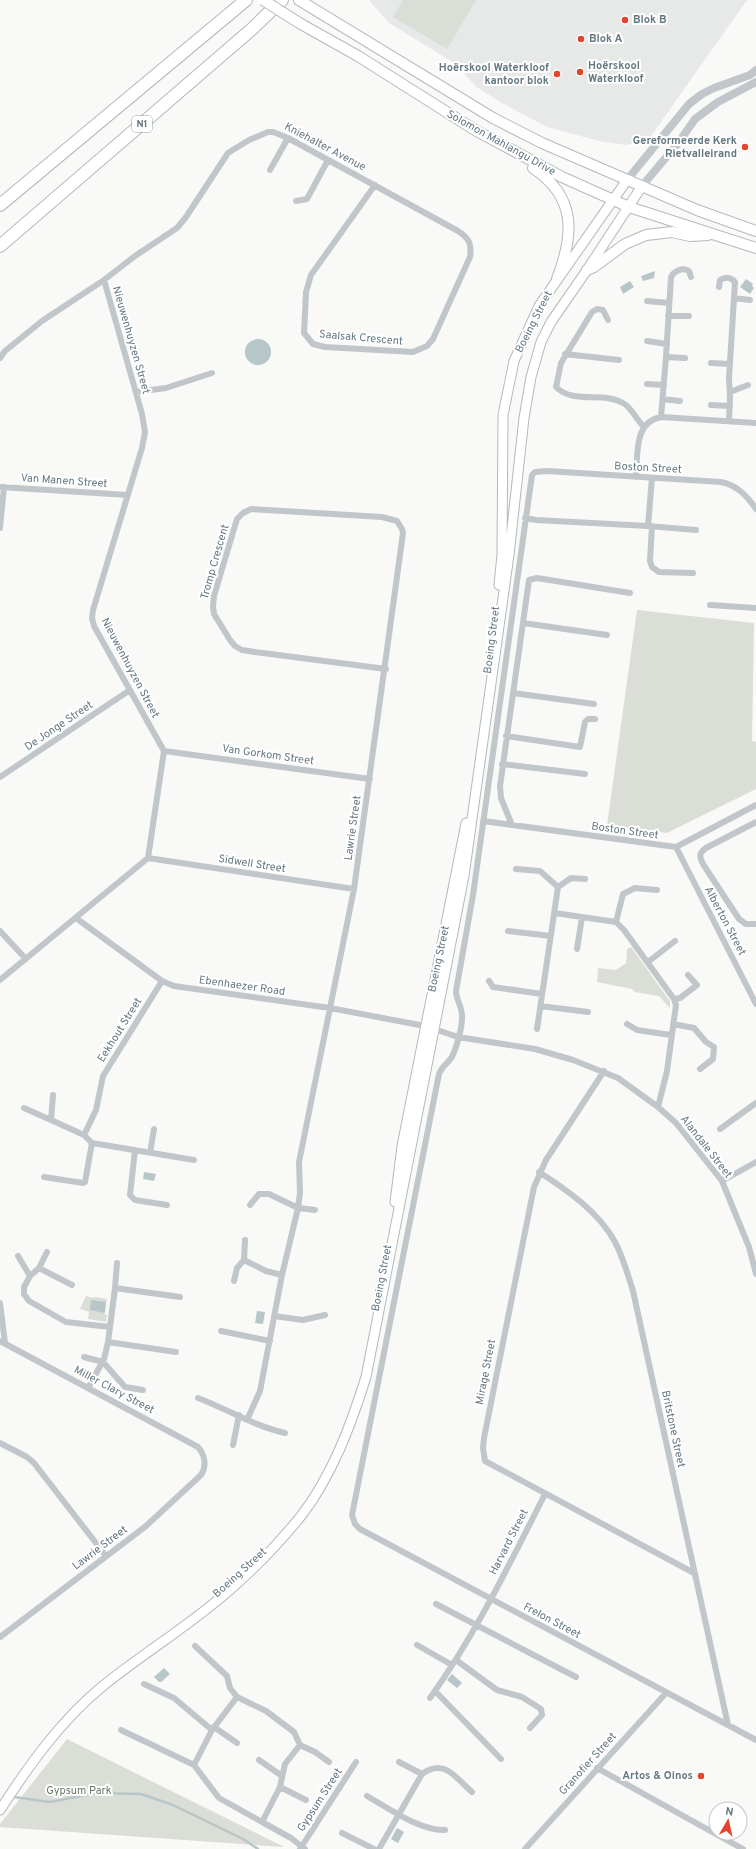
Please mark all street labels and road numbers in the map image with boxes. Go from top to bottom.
street label: Solomon Mahlangu Drive [444,107,558,179]
road number: N1 [132,116,152,132]
street label: Kniehalter Avenue [282,120,368,174]
street label: Nieuwenhuyzen Street [109,285,153,395]
street label: Boeing Street [512,289,556,355]
street label: Saalsak Crescent [318,327,404,349]
street label: Boston Street [614,459,682,477]
street label: Van Manen Street [20,471,108,491]
street label: Tromp Crescent [198,523,232,601]
street label: Boeing Street [481,606,503,674]
street label: Nieuwenhuyzen Street [98,616,162,720]
street label: De Jonge Street [22,698,96,754]
street label: Van Gorkom Street [221,742,315,768]
street label: Lawrie Street [342,795,364,861]
street label: Boston Street [591,819,659,843]
street label: Sidwell Street [217,852,287,876]
street label: Alberton Street [701,884,749,958]
street label: Boeing Street [425,924,453,994]
street label: Ebenhaezer Road [198,973,286,999]
street label: Eekhout Street [95,995,145,1065]
street label: Alandale Street [677,1113,735,1181]
street label: Boeing Street [369,1243,395,1313]
street label: Mirage Street [473,1338,499,1406]
street label: Miller Clary Street [71,1363,157,1417]
street label: Britstone Street [658,1389,688,1469]
street label: Harvard Street [486,1507,532,1577]
street label: Lawrie Street [70,1523,130,1573]
street label: Boeing Street [210,1545,270,1601]
street label: Frelon Street [521,1600,583,1642]
street label: Granofier Street [556,1730,620,1798]
street label: Gypsum Street [294,1766,346,1834]

